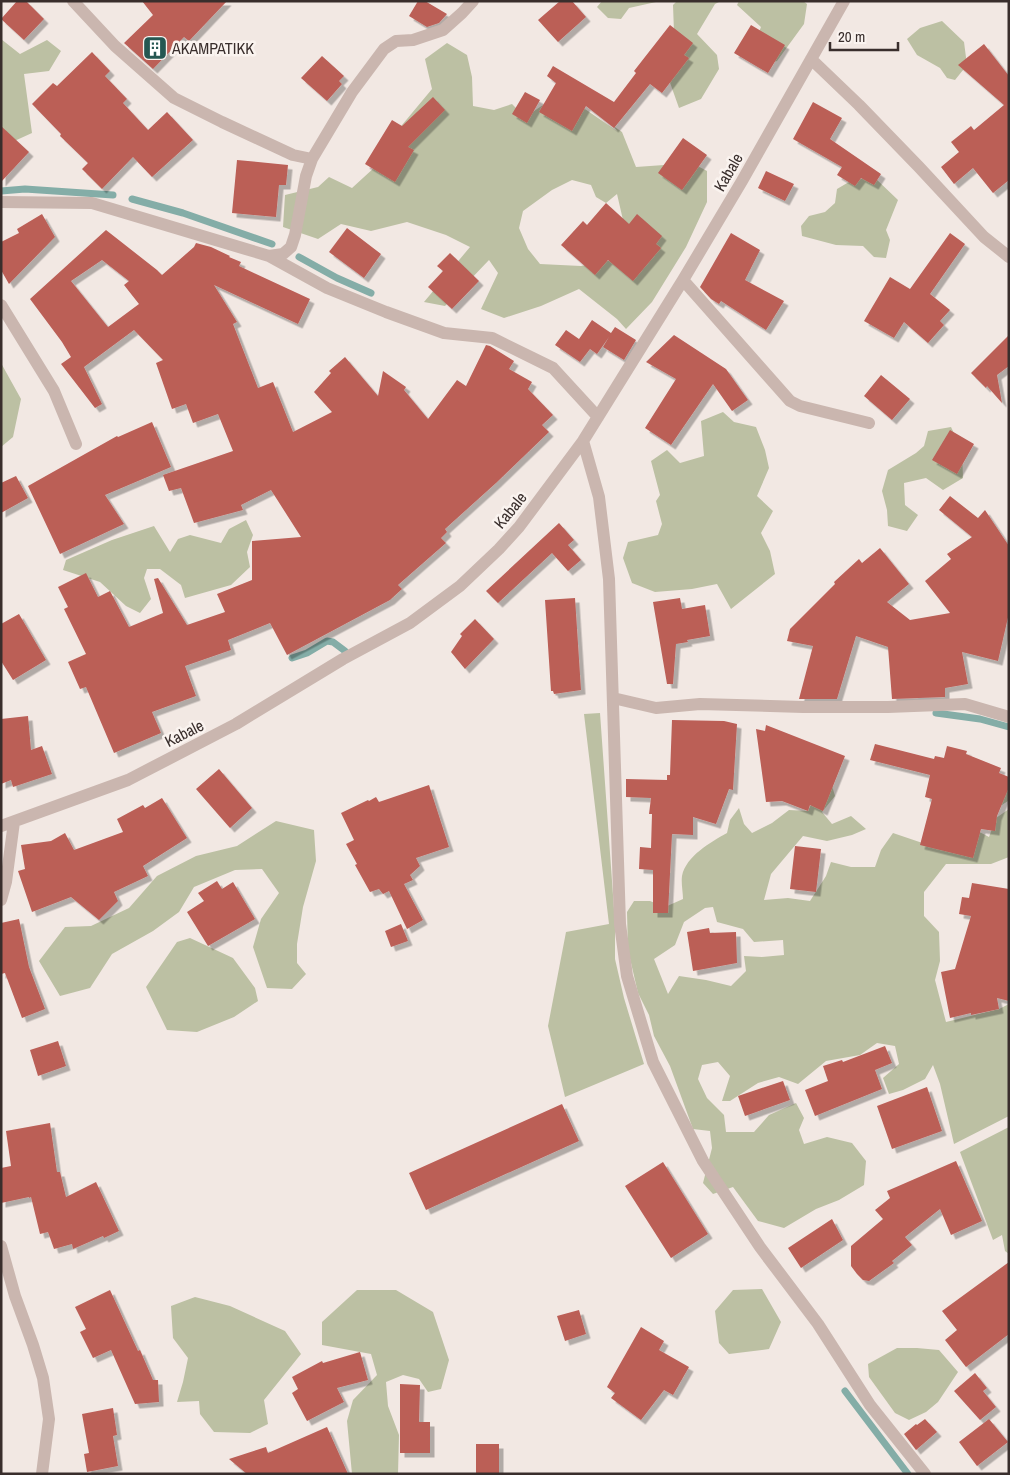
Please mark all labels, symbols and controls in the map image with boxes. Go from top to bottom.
scale bar [830,20,898,52]
text: 20 m [838,26,865,47]
building icon: AKAMPATIKK [142,35,168,61]
place label: AKAMPATIKK [171,37,254,59]
street label: Kabale [708,149,748,195]
street label: Kabale [489,487,531,533]
street label: Kabale [161,714,207,752]

